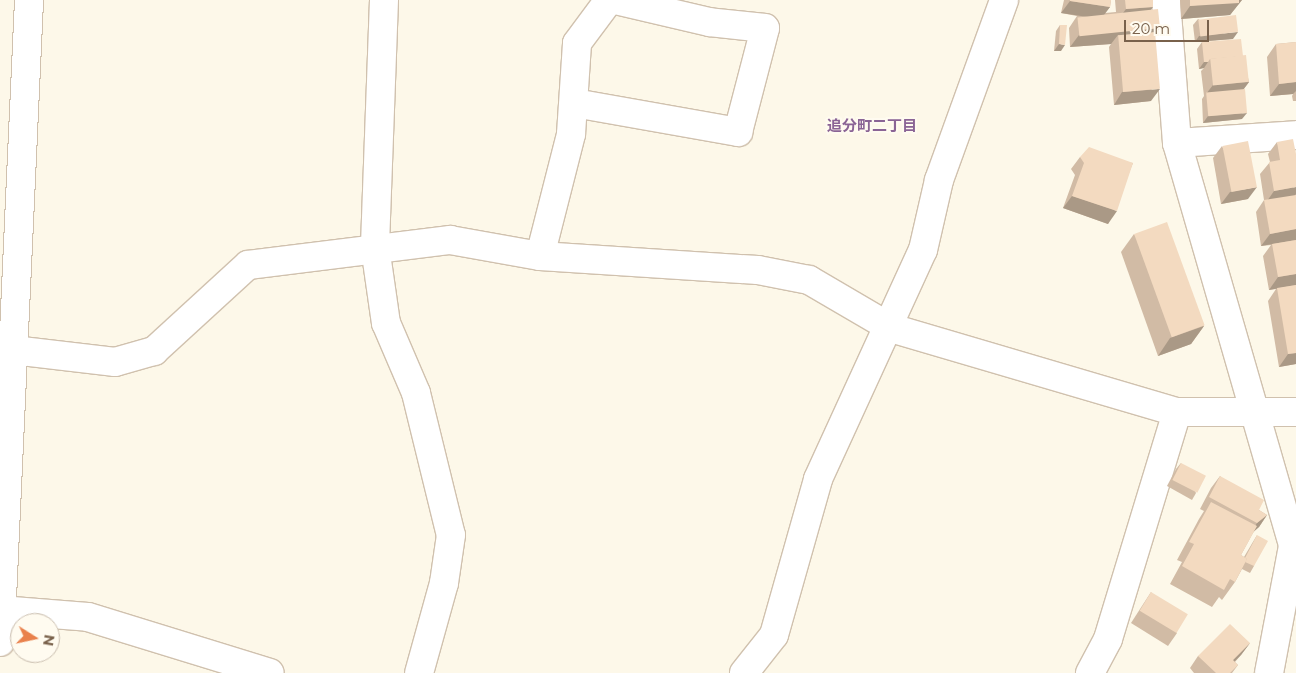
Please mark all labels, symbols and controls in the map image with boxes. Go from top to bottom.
scale bar [1126,10,1211,42]
text: 20 m [1132,19,1170,38]
district label: 追分町二丁目 [827,117,917,135]
north arrow [10,613,60,663]
text: N [39,633,59,648]

